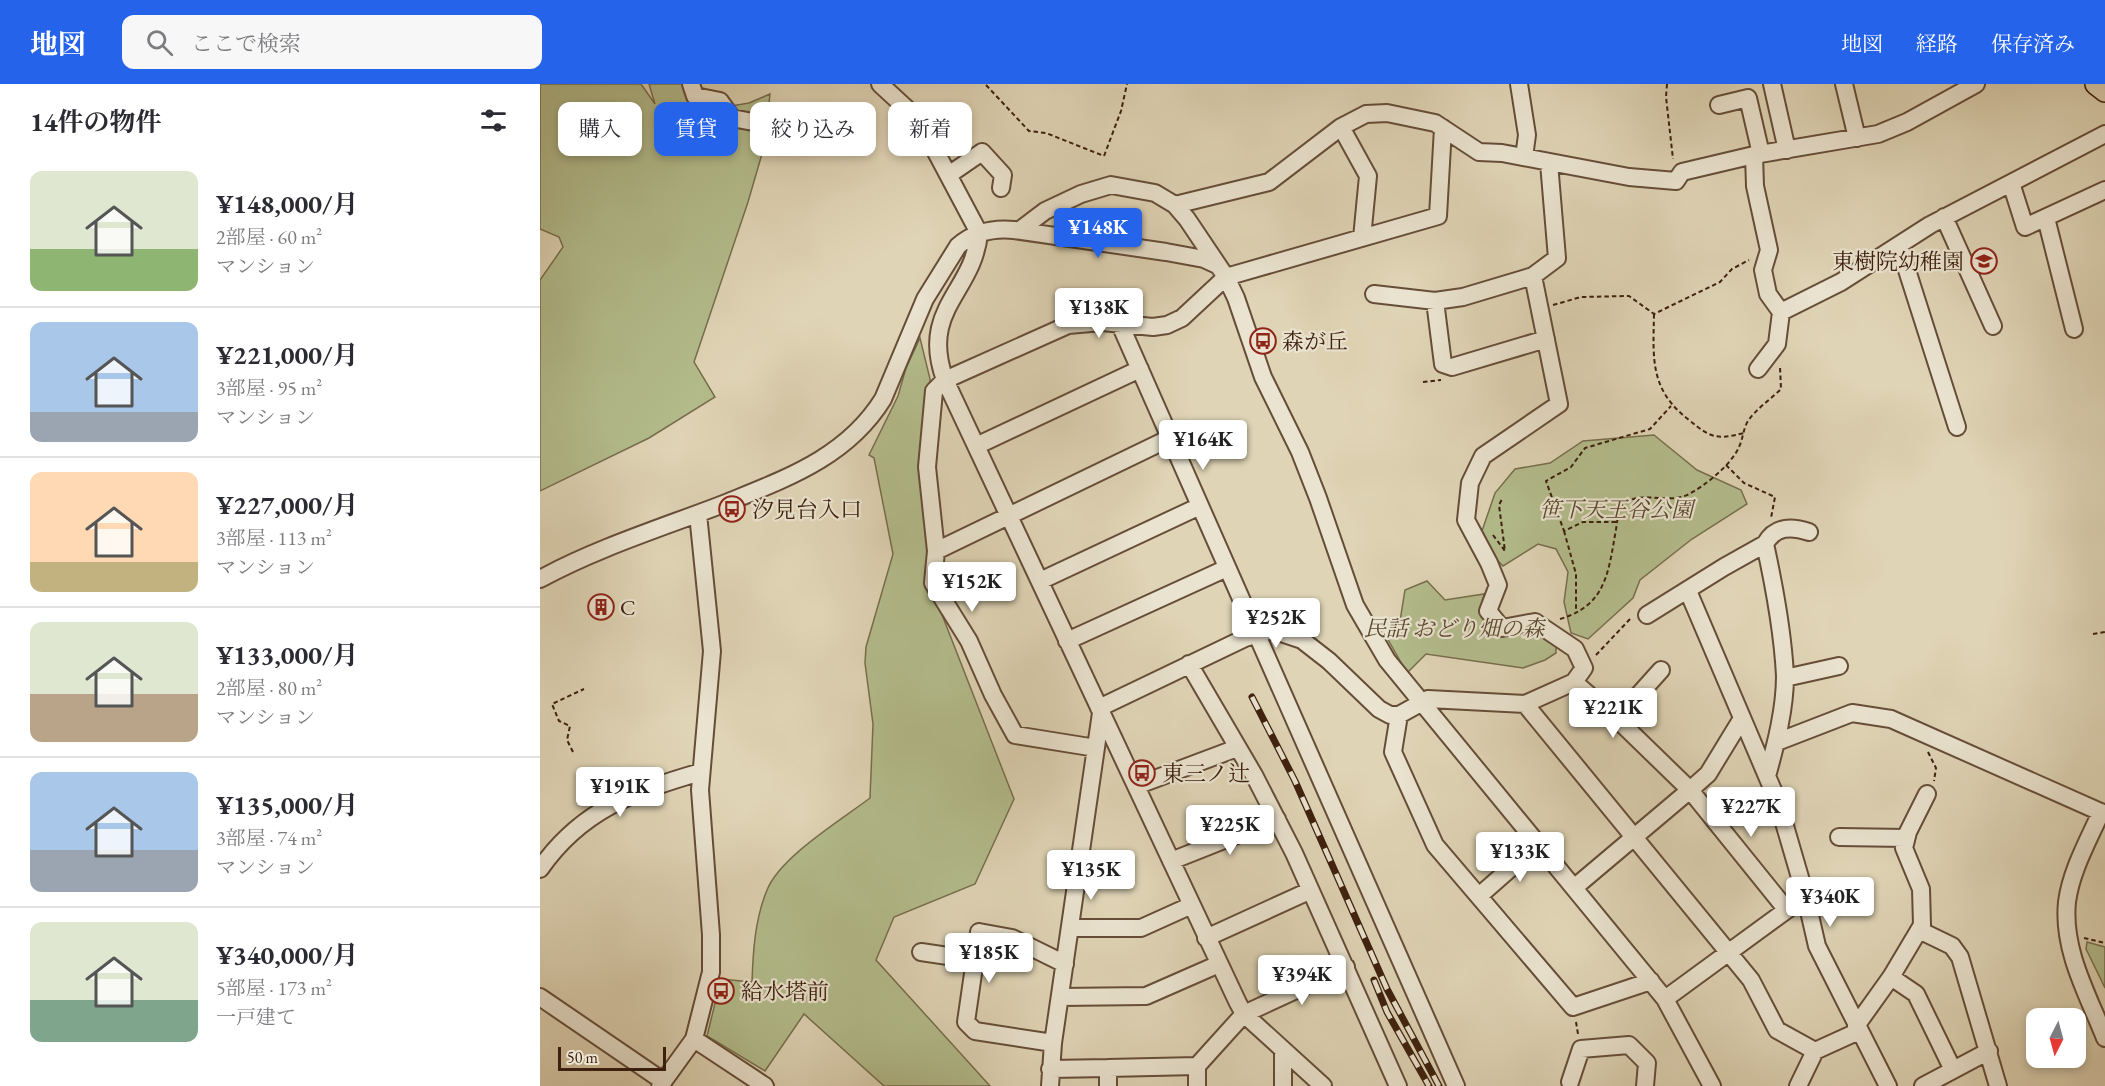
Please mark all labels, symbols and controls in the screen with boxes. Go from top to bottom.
search box [122,15,542,69]
text: 地図 [30,26,86,62]
icon: search [143,26,176,59]
text: ここで検索 [191,29,301,58]
text: 地図 [1841,30,1883,57]
text: 経路 [1916,30,1958,57]
text: 保存済み [1991,30,2075,57]
chip: 購入 [558,102,642,156]
chip: 賃貸 [654,102,738,156]
chip: 絞り込み [750,102,876,156]
chip: 新着 [888,102,972,156]
icon: filters [477,104,510,137]
text: 14件の物件 [30,105,162,139]
text: ¥148,000/月 [216,187,358,221]
icon: home [78,195,150,267]
pin: ¥148K [1056,208,1140,259]
text: ¥148K [1068,214,1128,240]
text: 2部屋 · 60 m² [216,224,322,250]
school or university icon: 東樹院幼稚園 [1969,246,1999,276]
place label: 東樹院幼稚園 [1832,247,1964,276]
text: マンション [216,253,315,279]
pin: ¥138K [1057,288,1141,339]
text: ¥138K [1069,294,1129,320]
bus stop icon: 森が丘 [1248,326,1278,356]
place label: 森が丘 [1282,327,1348,356]
text: ¥221,000/月 [216,338,358,372]
icon: home [78,346,150,418]
text: 3部屋 · 95 m² [216,375,322,401]
text: マンション [216,404,315,430]
pin: ¥164K [1161,420,1245,471]
text: ¥164K [1173,426,1233,452]
text: ¥227,000/月 [216,488,358,522]
bus stop icon: 汐見台入口 [717,494,747,524]
place label: 汐見台入口 [752,495,862,524]
park label: 笹下天王谷公園 [1539,495,1696,524]
icon: home [78,496,150,568]
text: 3部屋 · 113 m² [216,525,332,551]
text: マンション [216,554,315,580]
pin: ¥152K [930,562,1014,613]
text: ¥152K [942,568,1002,594]
building icon: C [586,592,616,622]
place label: C [620,593,636,622]
pin: ¥252K [1234,598,1318,649]
text: ¥252K [1246,604,1306,630]
park label: 民話 おどり畑の森 [1364,614,1546,643]
text: ¥133,000/月 [216,638,358,672]
icon: home [78,646,150,718]
text: 2部屋 · 80 m² [216,675,322,701]
pin: ¥221K [1571,688,1655,739]
text: ¥221K [1583,694,1643,720]
text: マンション [216,704,315,730]
bus stop icon: 東三ノ辻 [1127,758,1157,788]
place label: 東三ノ辻 [1162,759,1250,788]
pin: ¥191K [578,767,662,818]
text: ¥191K [590,773,650,799]
pin: ¥227K [1709,787,1793,838]
text: ¥135,000/月 [216,788,358,822]
text: ¥227K [1721,793,1781,819]
icon: home [78,796,150,868]
pin: ¥225K [1188,805,1272,856]
text: ¥225K [1200,811,1260,837]
text: 3部屋 · 74 m² [216,825,322,851]
pin: ¥133K [1478,832,1562,883]
text: ¥133K [1490,838,1550,864]
pin: ¥135K [1049,850,1133,901]
text: マンション [216,854,315,880]
text: ¥135K [1061,856,1121,882]
pin: ¥340K [1788,877,1872,928]
text: ¥340K [1800,883,1860,909]
pin: ¥185K [947,933,1031,984]
text: ¥340,000/月 [216,938,358,972]
text: ¥185K [959,939,1019,965]
icon: home [78,946,150,1018]
pin: ¥394K [1260,955,1344,1006]
text: ¥394K [1272,961,1332,987]
text: 5部屋 · 173 m² [216,975,332,1001]
bus stop icon: 給水塔前 [706,976,736,1006]
place label: 給水塔前 [741,977,829,1006]
text: 一戸建て [216,1004,296,1030]
north arrow [2026,1008,2086,1068]
map controls [2026,1008,2086,1068]
scale bar [558,1044,666,1072]
text: 50 m [567,1047,598,1068]

